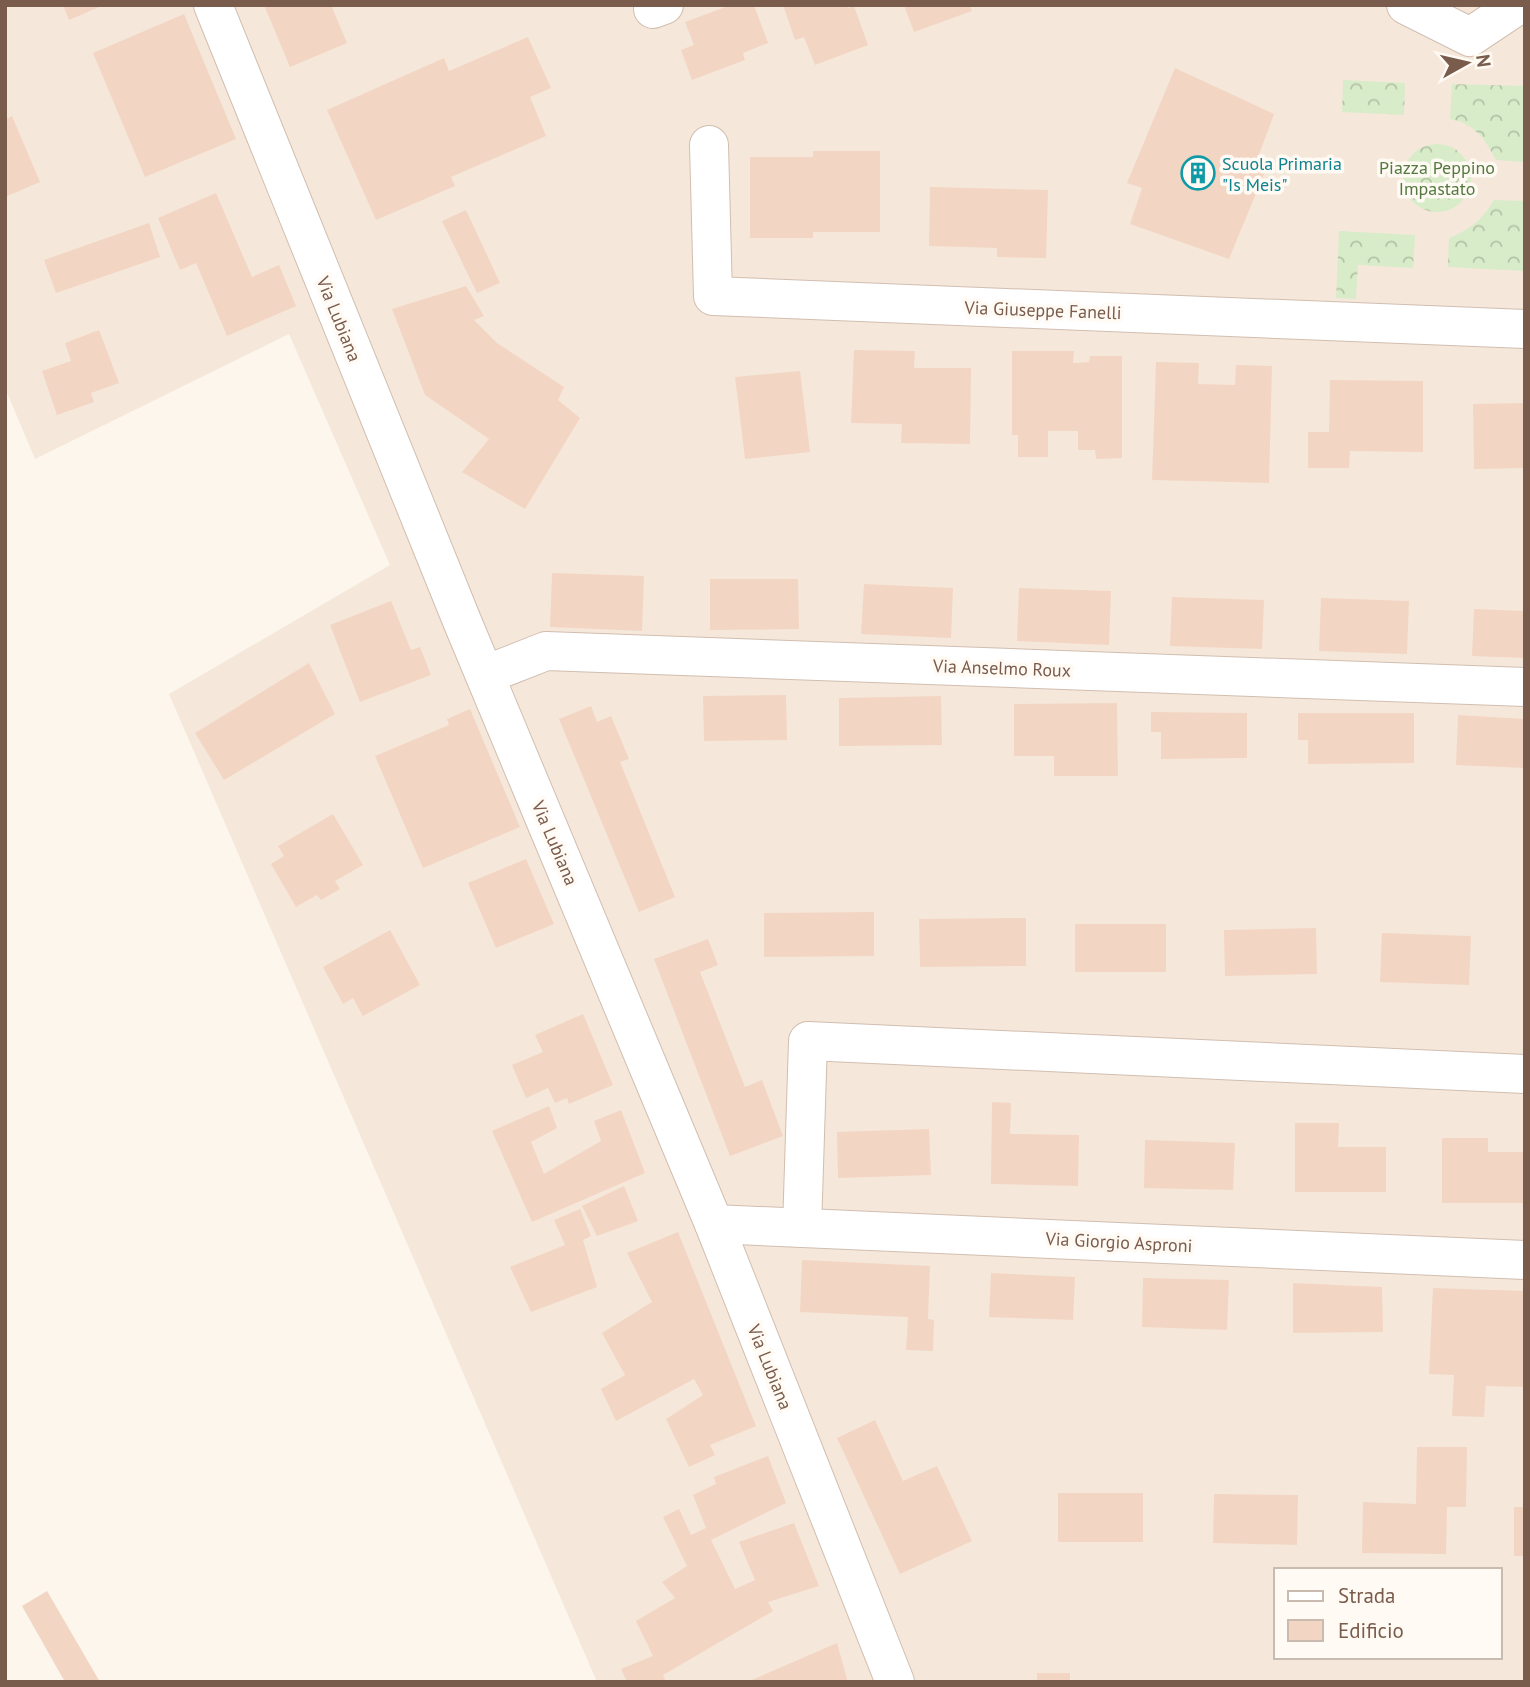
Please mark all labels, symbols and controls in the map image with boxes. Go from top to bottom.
north arrow [1432,28,1502,98]
text: N [1471,53,1497,68]
place label: Scuola Primaria "Is Meis" [1222,152,1342,196]
building icon: Scuola Primaria "Is Meis" [1179,154,1217,192]
park label: Piazza Peppino Impastato [1379,156,1495,200]
street label: Via Lubiana [311,272,366,365]
street label: Via Giuseppe Fanelli [963,296,1122,324]
street label: Via Anselmo Roux [932,654,1071,682]
street label: Via Lubiana [527,796,583,889]
street label: Via Giorgio Asproni [1044,1227,1193,1257]
street label: Via Lubiana [742,1320,797,1413]
legend [1274,1568,1502,1659]
text: Strada [1338,1582,1396,1609]
text: Edificio [1338,1617,1404,1644]

